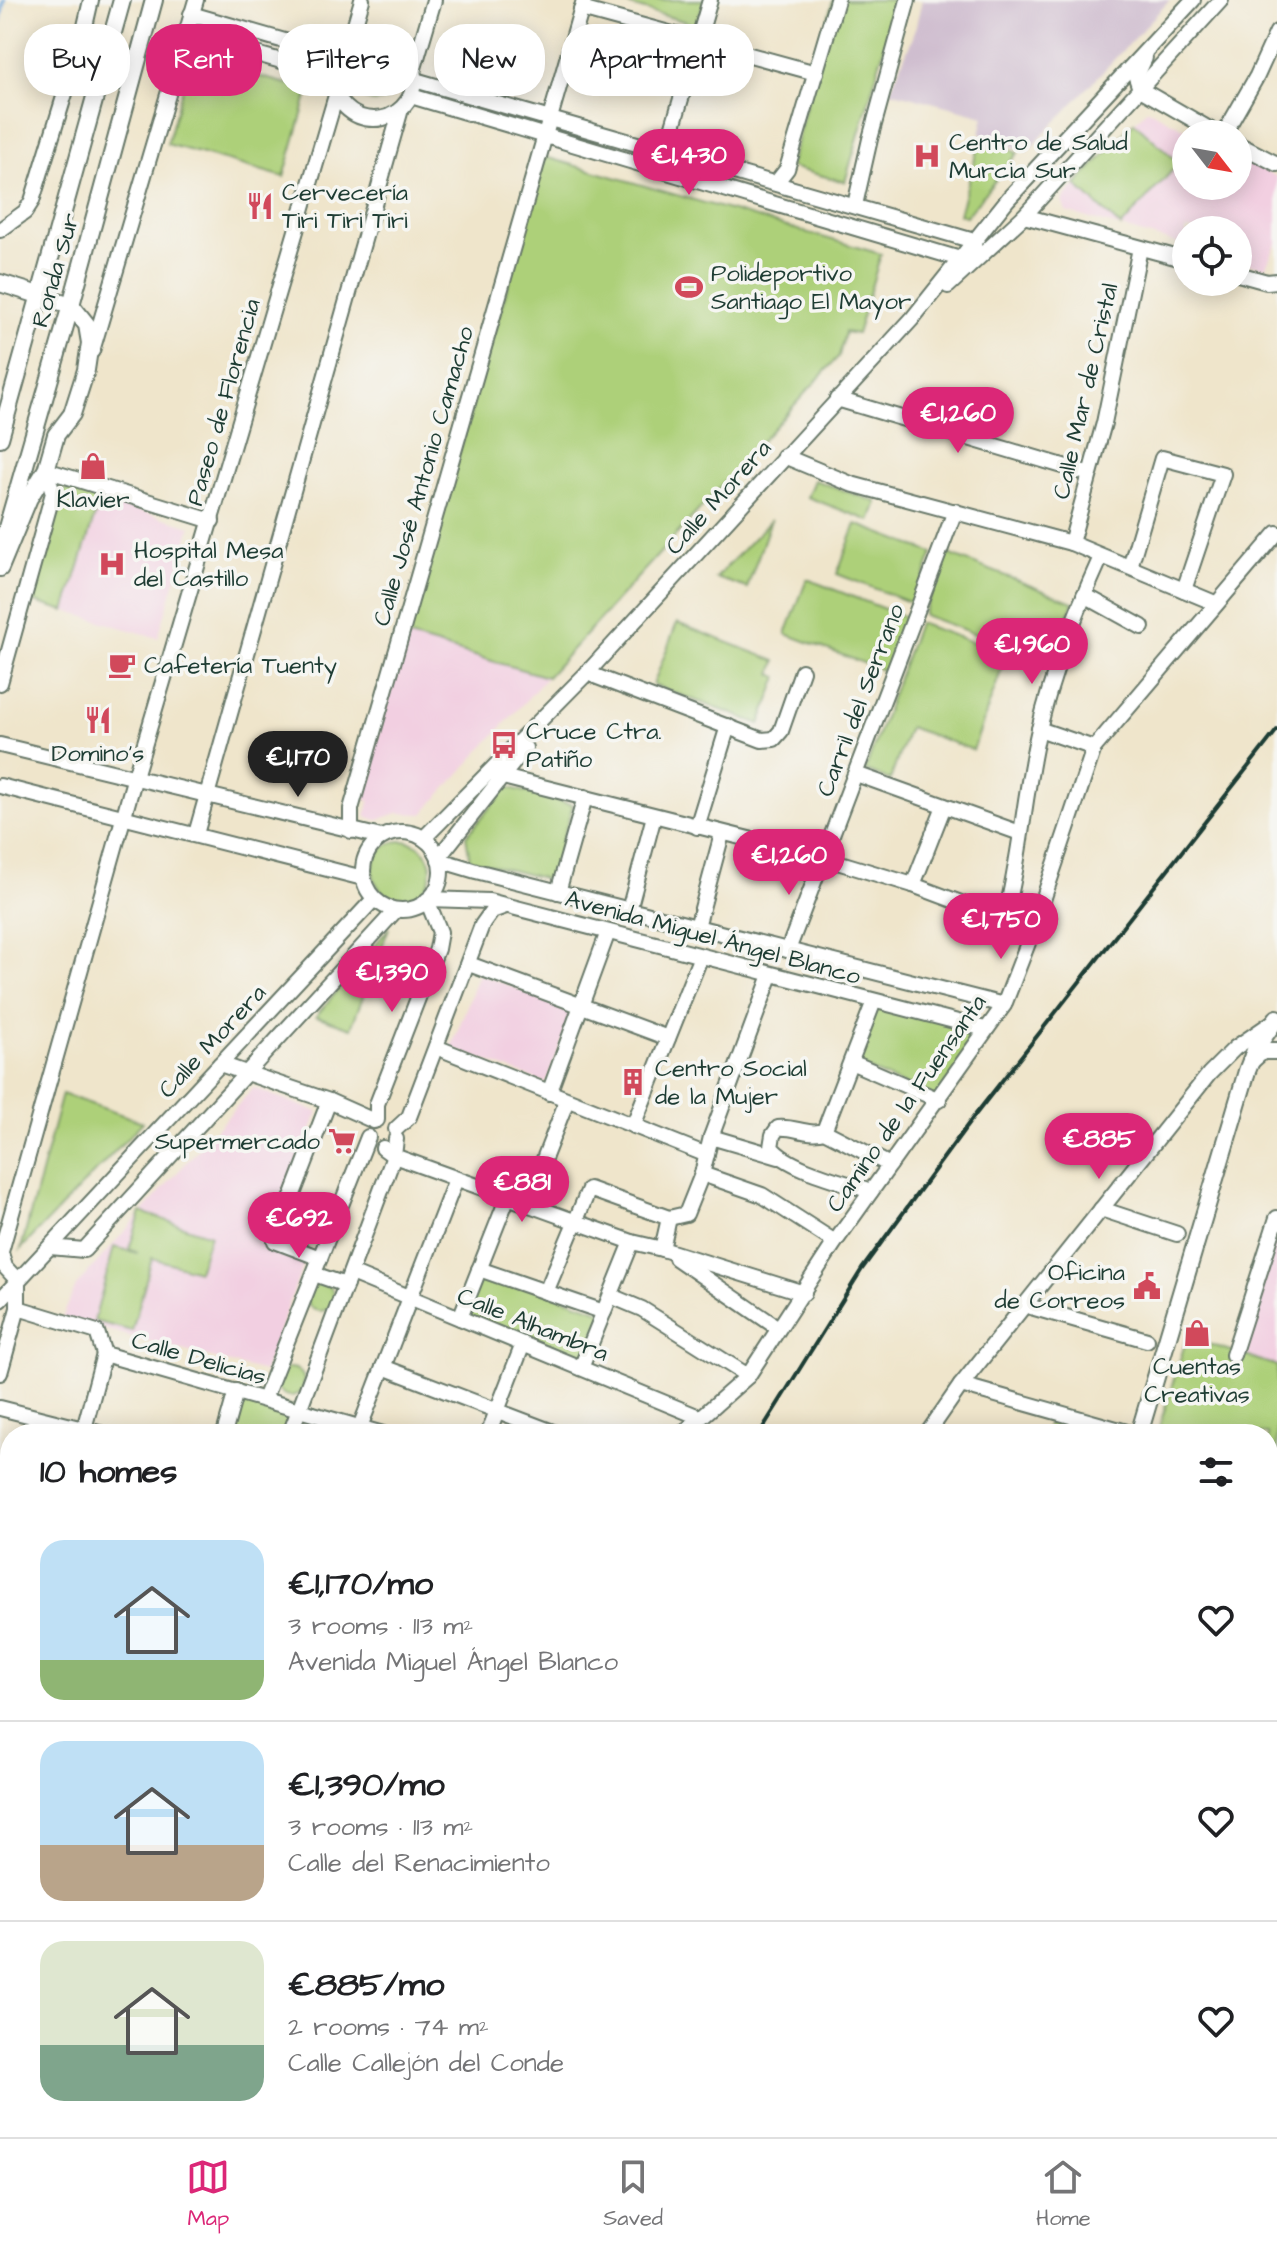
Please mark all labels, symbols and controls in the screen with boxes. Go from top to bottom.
chip: Buy [24,24,130,96]
chip: Rent [146,24,262,96]
chip: Filters [278,24,418,96]
chip: New [434,24,545,96]
chip: Apartment [561,24,754,96]
north arrow [1172,120,1252,200]
map controls [1172,120,1252,296]
place label: Centro de Salud Murcia Sur [949,126,1128,188]
pin: €1,430 [624,129,754,197]
text: €1,430 [651,137,727,173]
hospital icon: Centro de Salud Murcia Sur [912,141,942,171]
place label: Cervecería Tiri Tiri Tiri [282,176,408,238]
restaurant icon: Cervecería Tiri Tiri Tiri [245,191,275,221]
street label: Ronda Sur [23,209,89,331]
button: locate [1172,216,1252,296]
place label: Polideportivo Santiago El Mayor [711,257,911,320]
sports icon: Polideportivo Santiago El Mayor [674,272,704,302]
street label: Calle Mar de Cristal [1045,280,1127,503]
street label: Paseo de Florencia [178,295,270,510]
street label: Calle José Antonio Camacho [365,322,483,630]
pin: €1,260 [893,387,1023,455]
text: €1,260 [920,395,996,431]
street label: Calle Morera [658,433,780,563]
shop icon: Klavier [78,451,108,481]
place label: Klavier [57,483,129,517]
place label: Hospital Mesa del Castillo [134,534,283,596]
hospital icon: Hospital Mesa del Castillo [97,549,127,579]
street label: Carril del Serrano [809,599,914,802]
pin: €1,960 [967,618,1097,686]
text: €1,960 [994,626,1070,662]
place label: Cafetería Tuenty [144,649,337,684]
cafe icon: Cafetería Tuenty [107,650,137,680]
restaurant icon: Domino's [83,705,113,735]
place label: Cruce Ctra. Patiño [526,715,662,777]
bus stop icon: Cruce Ctra. Patiño [489,730,519,760]
pin: €1,170 [233,731,363,799]
place label: Domino's [52,737,144,771]
text: €1,170 [266,739,330,775]
pin: €1,260 [724,829,854,897]
text: €1,260 [751,837,827,873]
street label: Avenida Miguel Ángel Blanco [561,882,865,995]
pin: €1,750 [936,893,1066,961]
text: €1,750 [961,901,1041,937]
pin: €1,390 [327,946,457,1014]
text: €1,390 [355,954,429,990]
street label: Calle Morera [151,977,274,1106]
street label: Camino de la Fuensanta [819,988,995,1219]
place label: Centro Social de la Mujer [655,1052,807,1114]
building icon: Centro Social de la Mujer [618,1067,648,1097]
pin: €885 [1052,1113,1146,1181]
text: €885 [1063,1121,1135,1157]
place label: Supermercado [155,1125,320,1159]
supermarket icon: Supermercado [327,1126,357,1156]
pin: €881 [475,1156,569,1224]
text: €881 [493,1164,551,1200]
pin: €692 [252,1192,346,1260]
text: €692 [266,1200,332,1236]
place label: Oficina de Correos [995,1256,1125,1318]
public building icon: Oficina de Correos [1132,1271,1162,1301]
street label: Calle Alhambra [452,1279,613,1371]
shop icon: Cuentas Creativas [1182,1318,1212,1348]
street label: Calle Delicias [128,1324,270,1394]
place label: Cuentas Creativas [1144,1350,1250,1412]
text: 10 homes [40,1448,177,1496]
icon: filters [1194,1450,1238,1494]
text: €1,170/mo [288,1560,433,1608]
icon: home [104,1572,200,1668]
icon: heart [1194,1598,1238,1642]
text: 3 rooms · 113 m² [288,1608,473,1644]
text: Avenida Miguel Ángel Blanco [288,1644,618,1680]
text: €1,390/mo [288,1761,445,1809]
icon: home [104,1773,200,1869]
icon: heart [1194,1799,1238,1843]
text: 3 rooms · 113 m² [288,1809,473,1845]
text: Calle del Renacimiento [288,1845,550,1881]
text: €885/mo [288,1961,444,2009]
icon: home [104,1973,200,2069]
icon: heart [1194,1999,1238,2043]
text: 2 rooms · 74 m² [288,2009,489,2045]
text: Calle Callejón del Conde [288,2045,564,2081]
tab: Map [186,2155,230,2234]
tab: Saved [603,2155,663,2234]
tab: Home [1036,2155,1091,2234]

